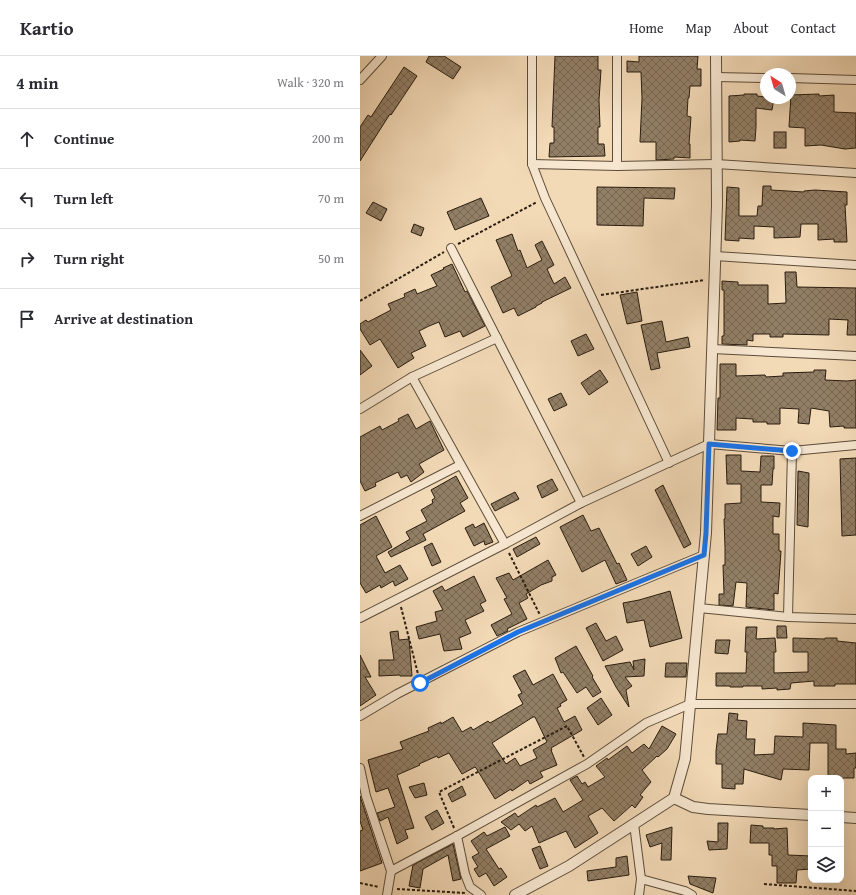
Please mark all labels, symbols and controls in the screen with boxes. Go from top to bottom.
text: Kartio [20,14,74,42]
text: Home [629,18,664,38]
text: Map [686,18,711,38]
text: About [733,18,769,38]
text: Contact [791,18,836,38]
north arrow [760,68,796,104]
text: 4 min [16,70,58,95]
text: Walk · 320 m [277,73,344,92]
icon: ahead [16,128,38,150]
text: Continue [54,128,115,149]
text: 200 m [312,129,344,148]
icon: left [16,188,38,210]
text: Turn left [54,188,113,209]
text: 70 m [318,189,344,208]
icon: right [16,248,38,270]
text: Turn right [54,248,125,269]
text: 50 m [318,249,344,268]
icon: arrive [16,308,38,330]
text: Arrive at destination [54,308,193,329]
route end [783,442,801,460]
route start [411,674,429,692]
map controls [808,775,844,883]
button: + [808,775,844,811]
button: − [808,811,844,847]
button: layers [808,847,844,883]

